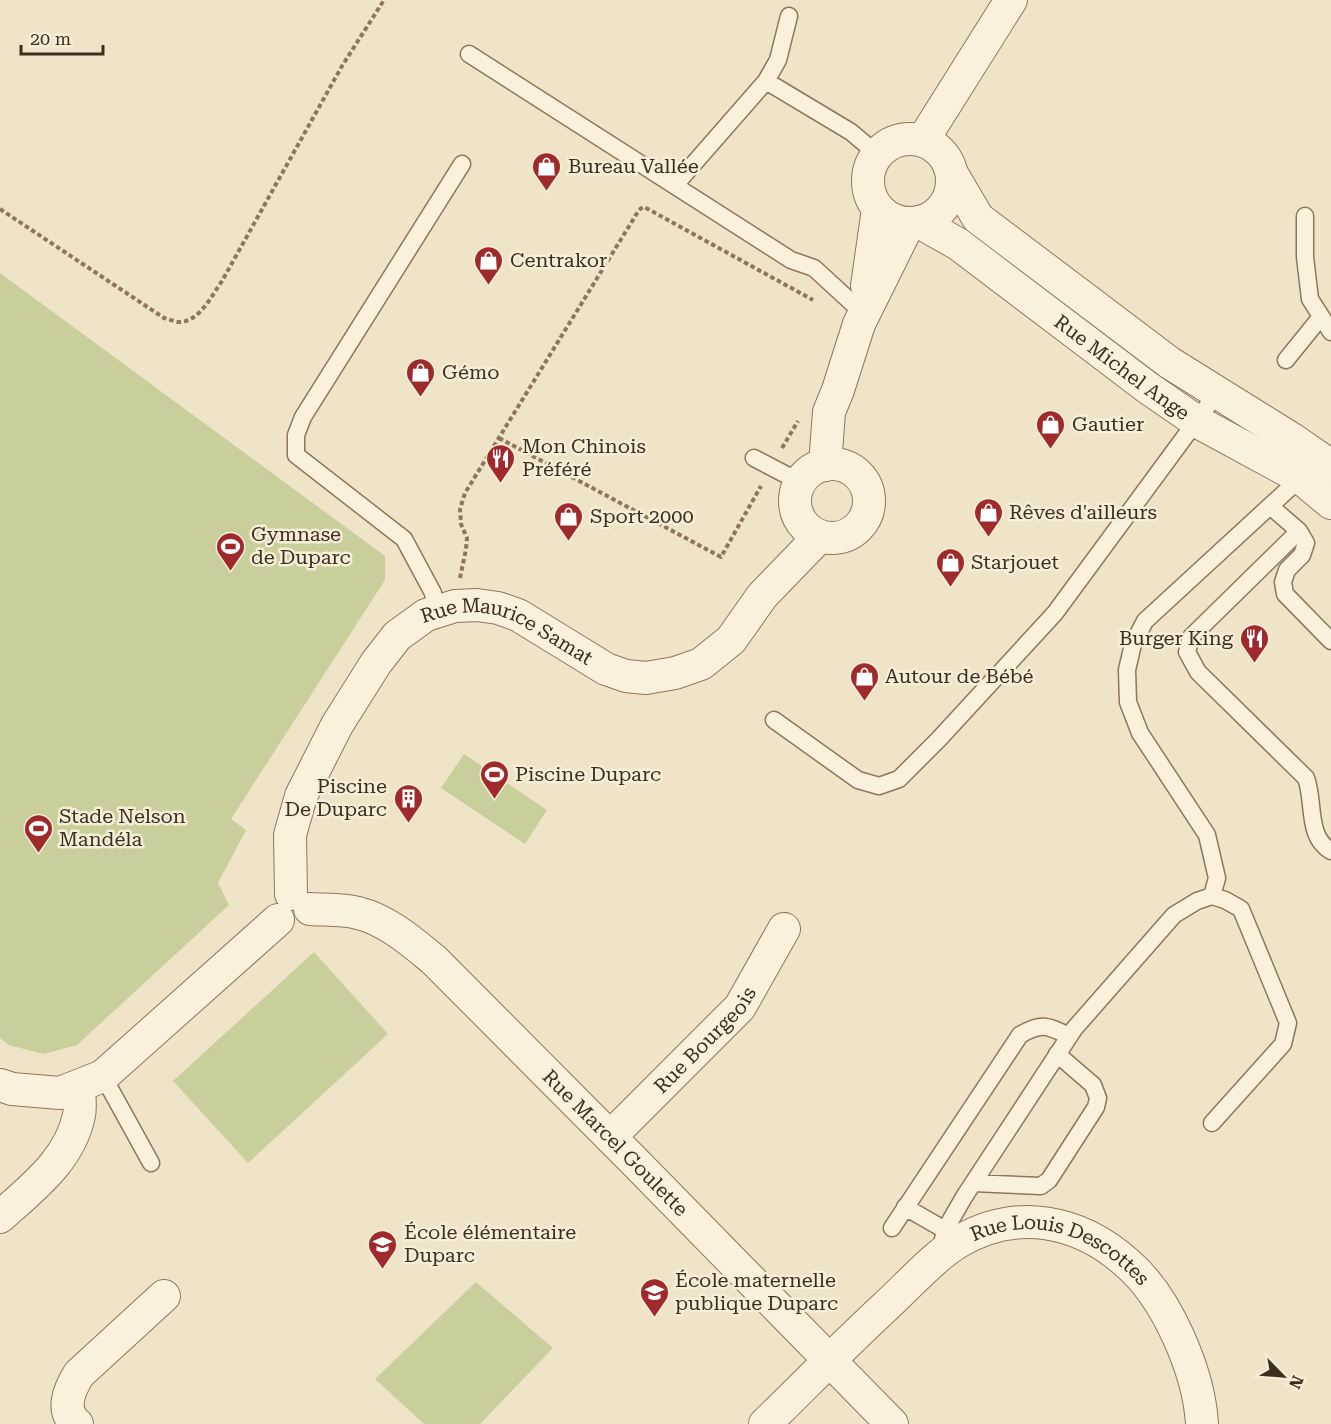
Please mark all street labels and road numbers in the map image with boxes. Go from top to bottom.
street label: Rue Michel Ange [1050,309,1194,425]
street label: Rue Maurice Samat [417,593,598,670]
street label: Rue Bourgeois [649,982,761,1098]
street label: Rue Marcel Goulette [538,1064,693,1221]
street label: Rue Louis Descottes [967,1210,1155,1290]

